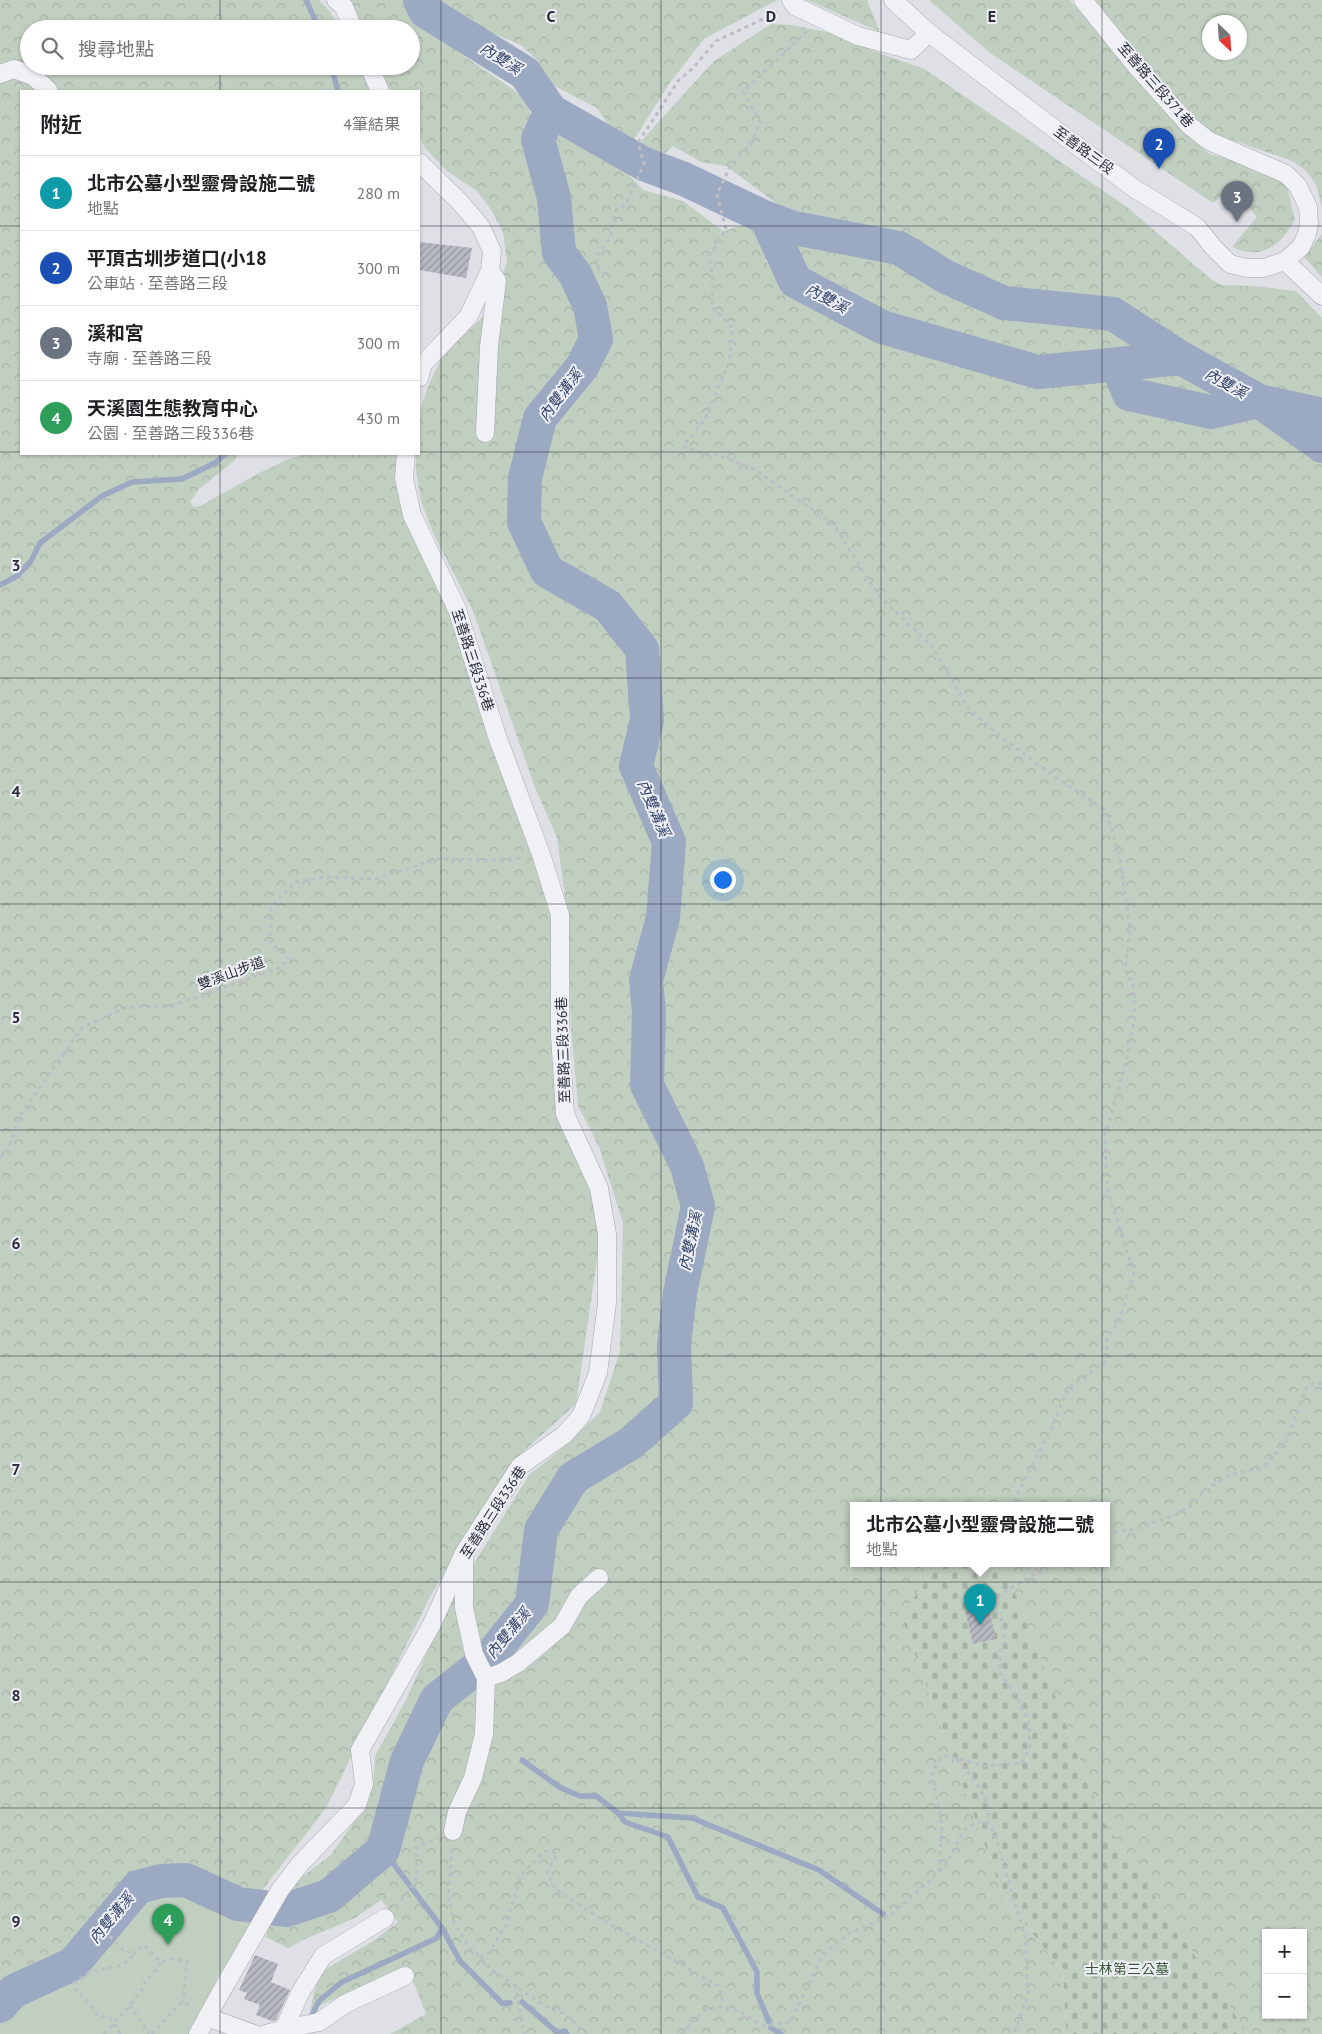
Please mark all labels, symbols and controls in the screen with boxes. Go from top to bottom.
text: C [547,6,556,26]
text: D [766,6,776,26]
text: E [988,6,996,26]
north arrow [1202,15,1247,60]
search box [20,20,420,75]
icon: search [38,34,66,62]
text: 搜尋地點 [78,37,154,61]
water label: 內雙溪 [477,38,527,79]
street label: 至善路三段371巷 [1114,39,1198,131]
text: 附近 [40,111,82,138]
text: 4筆結果 [343,114,400,134]
street label: 至善路三段 [1050,122,1118,178]
pin: 2 [1143,128,1175,169]
text: 北市公墓小型靈骨設施二號 [87,171,315,195]
pin: 3 [1221,181,1253,222]
text: 1 [51,183,61,203]
text: 280 m [357,183,400,203]
text: 地點 [87,198,119,218]
text: 平頂古圳步道口(小18 [87,246,267,270]
text: 2 [51,258,61,278]
text: 300 m [357,258,400,278]
text: 公車站 · 至善路三段 [87,273,228,293]
water label: 內雙溪 [803,279,853,318]
text: 溪和宮 [87,321,144,345]
text: 3 [51,333,61,353]
text: 300 m [357,333,400,353]
text: 寺廟 · 至善路三段 [87,348,212,368]
water label: 內雙溝溪 [534,364,587,425]
water label: 內雙溪 [1202,364,1252,403]
text: 天溪園生態教育中心 [87,396,258,420]
text: 4 [51,408,61,428]
text: 430 m [357,408,400,428]
text: 公園 · 至善路三段336巷 [87,423,254,443]
text: 3 [11,555,21,575]
street label: 至善路三段336巷 [448,606,498,714]
water label: 內雙溝溪 [634,777,675,841]
text: 4 [11,781,21,801]
your location [710,867,736,893]
street label: 雙溪山步道 [195,953,267,993]
street label: 至善路三段336巷 [552,996,574,1104]
text: 5 [11,1007,21,1027]
water label: 內雙溝溪 [674,1208,706,1272]
text: 6 [11,1233,21,1253]
text: 7 [11,1459,21,1479]
street label: 至善路三段336巷 [456,1462,530,1562]
popup [850,1502,1110,1567]
text: 北市公墓小型靈骨設施二號 [866,1512,1094,1536]
text: 地點 [866,1539,898,1559]
pin: 1 [964,1584,996,1625]
water label: 內雙溝溪 [481,1602,536,1662]
text: 8 [11,1685,21,1705]
water label: 內雙溝溪 [84,1887,139,1947]
pin: 4 [152,1904,184,1945]
text: 9 [11,1911,21,1931]
map controls [1262,1929,1307,2019]
button: + [1262,1929,1307,1974]
park label: 士林第三公墓 [1085,1960,1169,1978]
button: − [1262,1974,1307,2019]

